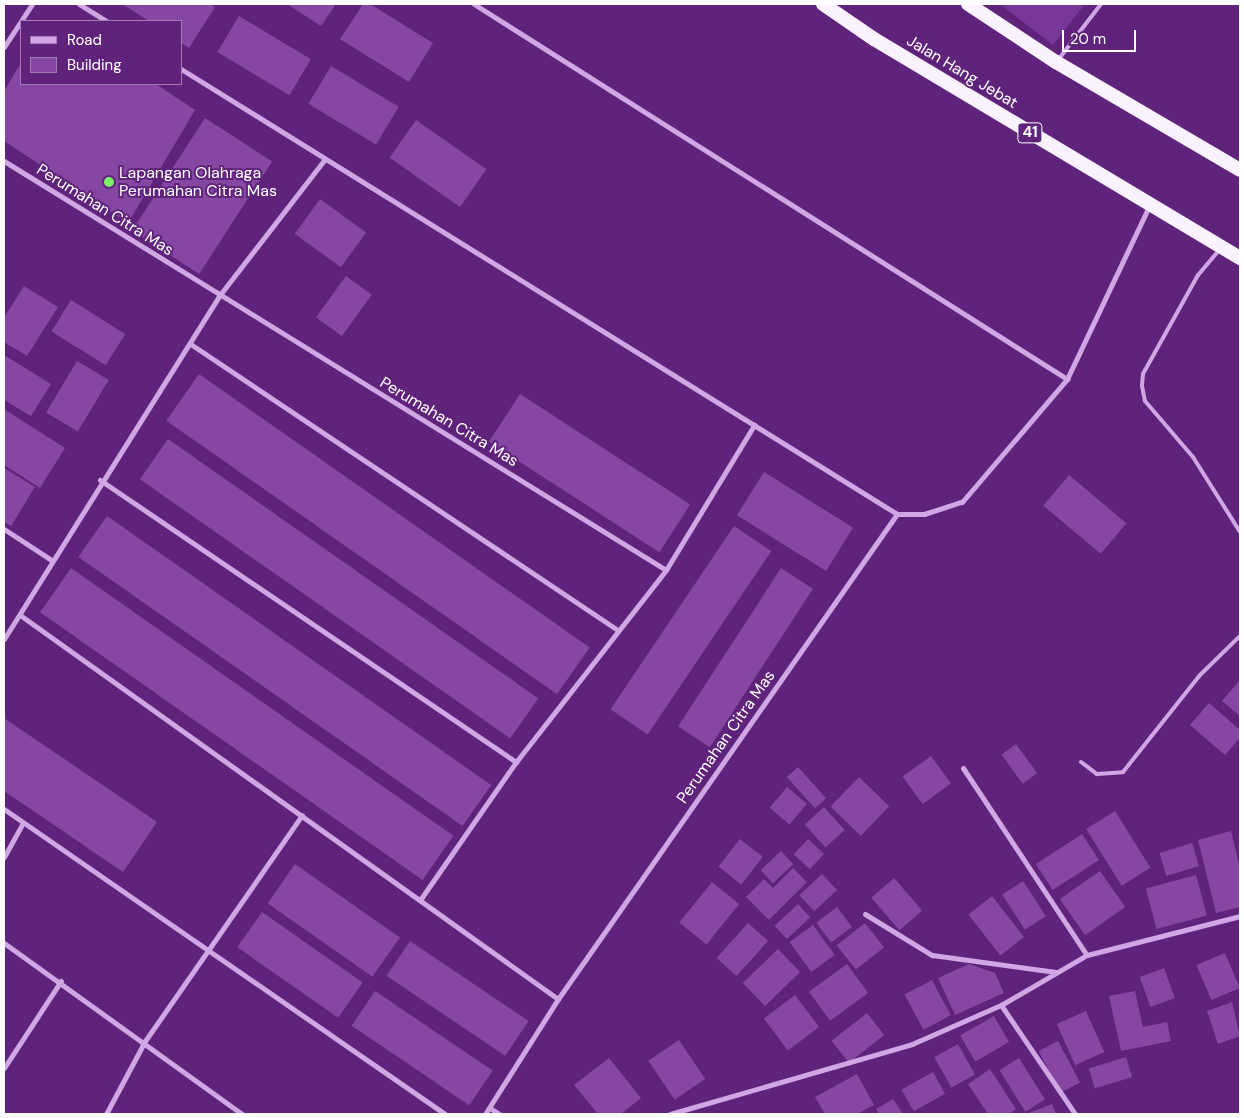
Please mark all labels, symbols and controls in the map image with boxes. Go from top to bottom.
legend [20,20,182,85]
scale bar [1064,20,1138,52]
text: 20 m [1070,29,1106,49]
text: Road [67,30,102,50]
street label: Jalan Hang Jebat [903,31,1021,113]
text: Building [67,55,122,75]
road number: 41 [1016,120,1044,146]
street label: Perumahan Citra Mas [33,160,177,260]
place label: Lapangan Olahraga Perumahan Citra Mas [119,163,277,201]
marker: Lapangan Olahraga Perumahan Citra Mas [103,176,115,188]
street label: Perumahan Citra Mas [376,373,522,471]
street label: Perumahan Citra Mas [673,667,779,807]

